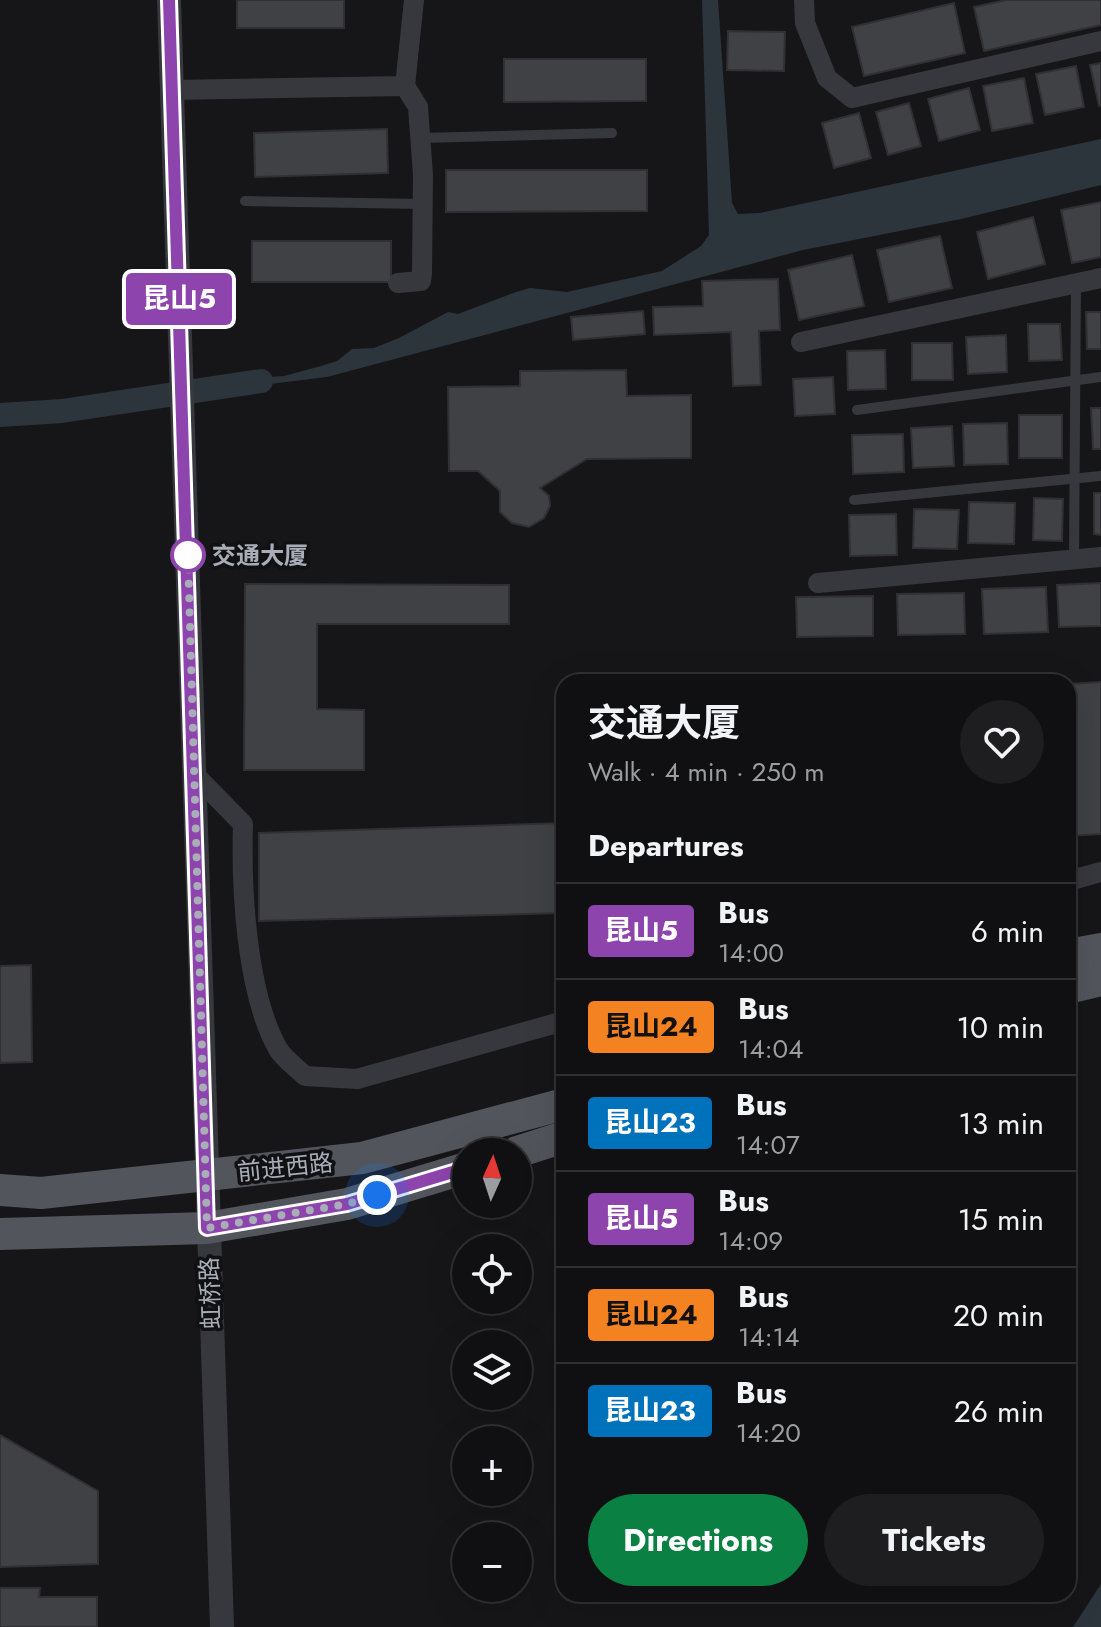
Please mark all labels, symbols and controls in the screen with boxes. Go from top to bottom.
line badge: 昆山5 [133,273,225,325]
text: 昆山5 [142,278,216,319]
marker: 交通大厦 [171,538,205,572]
place label: 交通大厦 [212,538,308,573]
text: 交通大厦 [588,695,740,750]
button: heart [960,700,1044,784]
text: Walk · 4 min · 250 m [588,753,825,791]
text: Departures [588,824,744,867]
text: Bus [718,891,769,934]
text: 昆山5 [604,910,678,951]
text: 6 min [971,910,1044,953]
text: 14:00 [718,934,784,972]
text: Bus [738,987,789,1030]
text: 昆山24 [604,1006,698,1047]
text: 10 min [957,1006,1044,1049]
text: 14:04 [738,1030,803,1068]
text: Bus [736,1083,787,1126]
text: 昆山23 [604,1102,696,1143]
text: 13 min [958,1102,1044,1145]
text: 14:07 [736,1126,800,1164]
north arrow [452,1138,532,1218]
map controls [452,1138,532,1602]
street label: 前进西路 [235,1145,335,1189]
your location [357,1175,397,1215]
text: Bus [718,1179,769,1222]
text: 昆山5 [604,1198,678,1239]
text: 15 min [958,1198,1044,1241]
text: 14:09 [718,1222,783,1260]
button: locate [452,1234,532,1314]
street label: 虹桥路 [191,1256,229,1330]
text: Bus [738,1275,789,1318]
text: 昆山24 [604,1294,698,1335]
text: 20 min [953,1294,1044,1337]
text: 14:14 [738,1318,799,1356]
button: layers [452,1330,532,1410]
text: Bus [736,1371,787,1414]
text: 昆山23 [604,1390,696,1431]
text: 26 min [954,1390,1044,1433]
text: 14:20 [736,1414,801,1452]
button: + [452,1426,532,1506]
button: Directions [588,1494,808,1586]
button: Tickets [824,1494,1044,1586]
button: − [452,1522,532,1602]

